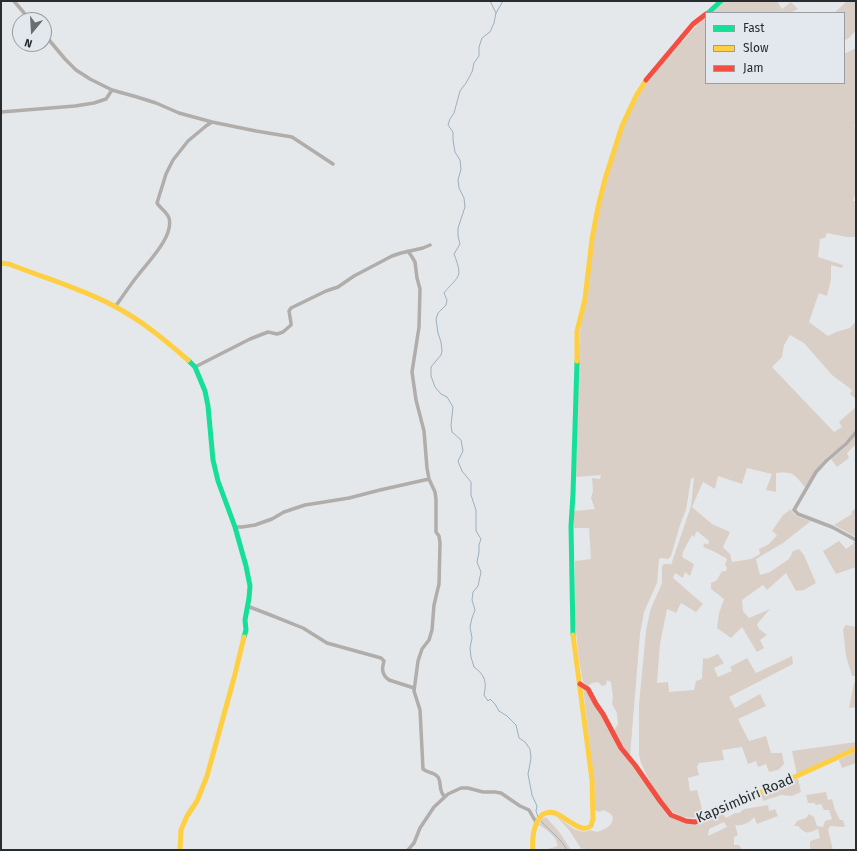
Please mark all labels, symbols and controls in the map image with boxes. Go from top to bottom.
north arrow [12,12,52,52]
legend [705,12,845,84]
text: Fast [743,21,765,35]
text: N [23,36,34,50]
text: Slow [743,41,769,55]
text: Jam [743,61,763,75]
street label: Kapsimbiri Road [694,771,796,827]

